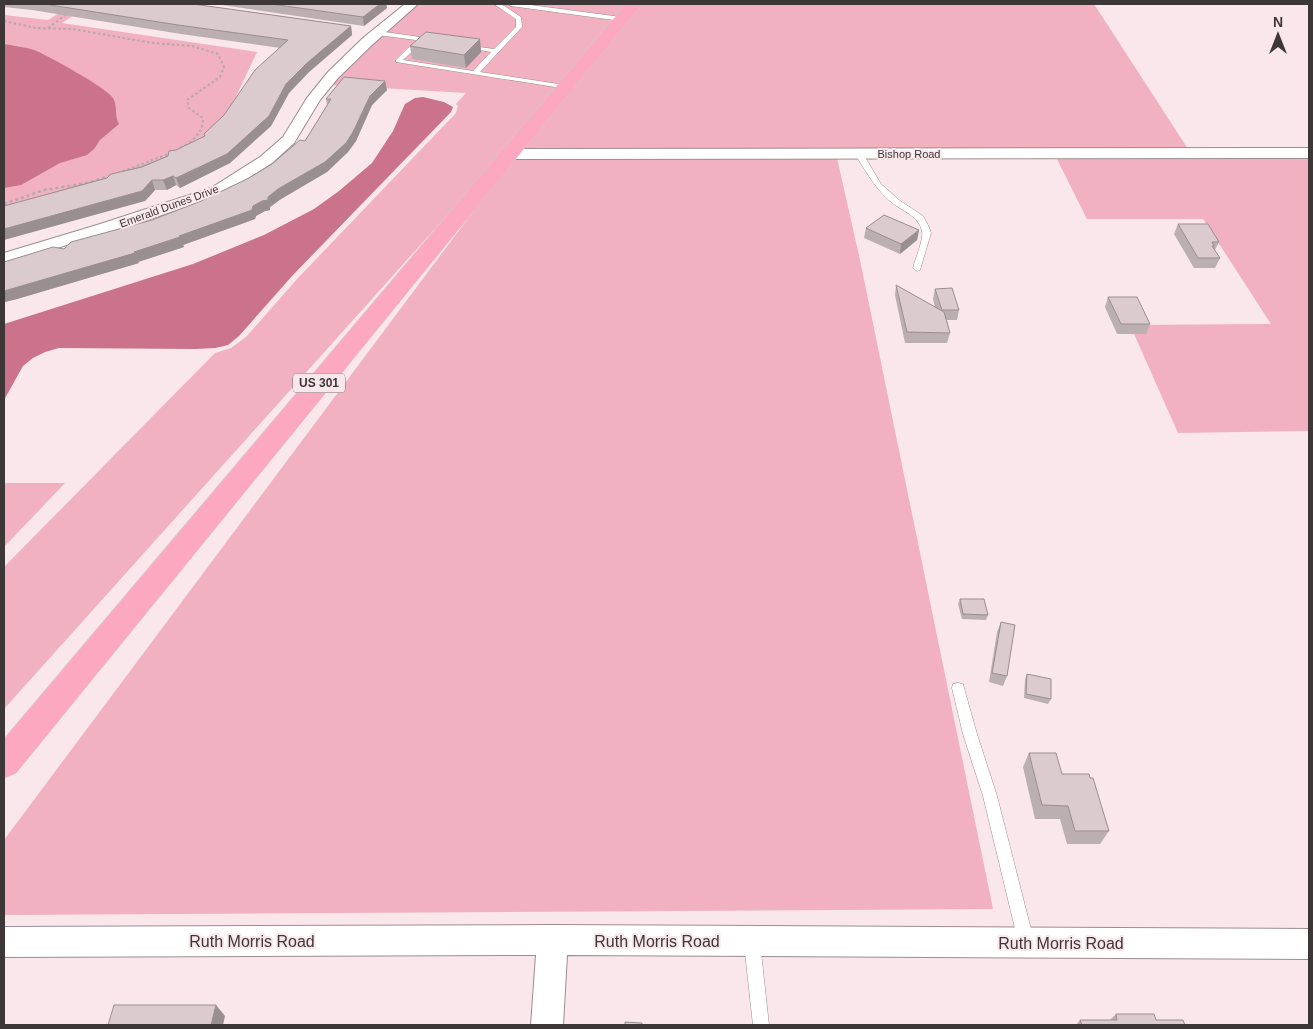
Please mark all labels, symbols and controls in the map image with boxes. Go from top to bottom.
north arrow [1253,10,1303,60]
text: N [1273,14,1283,30]
street label: Bishop Road [878,148,941,160]
street label: Emerald Dunes Drive [118,182,220,230]
road number: US 301 [293,373,345,392]
street label: Ruth Morris Road [189,933,315,950]
street label: Ruth Morris Road [594,933,720,950]
street label: Ruth Morris Road [998,935,1124,952]

